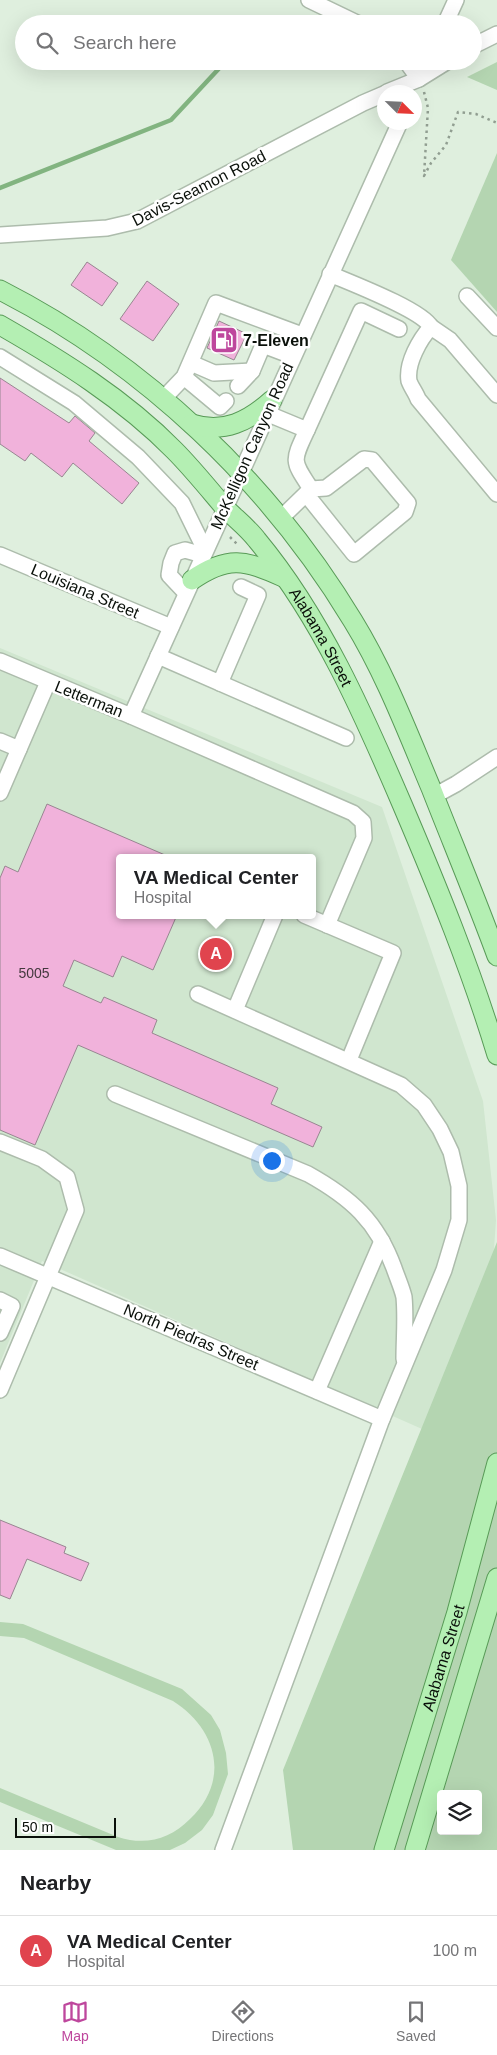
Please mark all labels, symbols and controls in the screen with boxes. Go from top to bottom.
search box [15,15,482,70]
icon: search [33,29,61,57]
text: Search here [73,32,177,53]
north arrow [377,85,422,130]
street label: Davis-Seamon Road [129,147,269,229]
fuel station icon: 7-Eleven [209,325,239,355]
place label: 7-Eleven [243,332,309,349]
street label: McKelligon Canyon Road [208,360,296,532]
street label: Louisiana Street [28,561,142,622]
street label: Alabama Street [286,585,356,689]
street label: Letterman [52,678,126,720]
popup [116,854,316,919]
text: VA Medical Center [134,867,298,888]
text: Hospital [134,889,191,906]
pin: A [200,935,232,973]
house number: 5005 [18,965,50,981]
your location [259,1148,285,1174]
street label: North Piedras Street [121,1301,262,1373]
street label: Alabama Street [419,1602,467,1713]
map controls [437,1790,482,1835]
button: layers [437,1790,482,1835]
scale bar [15,1815,116,1838]
text: 50 m [22,1819,53,1835]
text: Nearby [20,1871,91,1894]
text: VA Medical Center [67,1931,232,1952]
text: A [30,1942,42,1959]
text: 100 m [433,1942,477,1959]
text: Hospital [67,1953,125,1970]
tab: Map [61,1998,89,2044]
tab: Directions [212,1998,274,2044]
tab: Saved [396,1998,436,2044]

